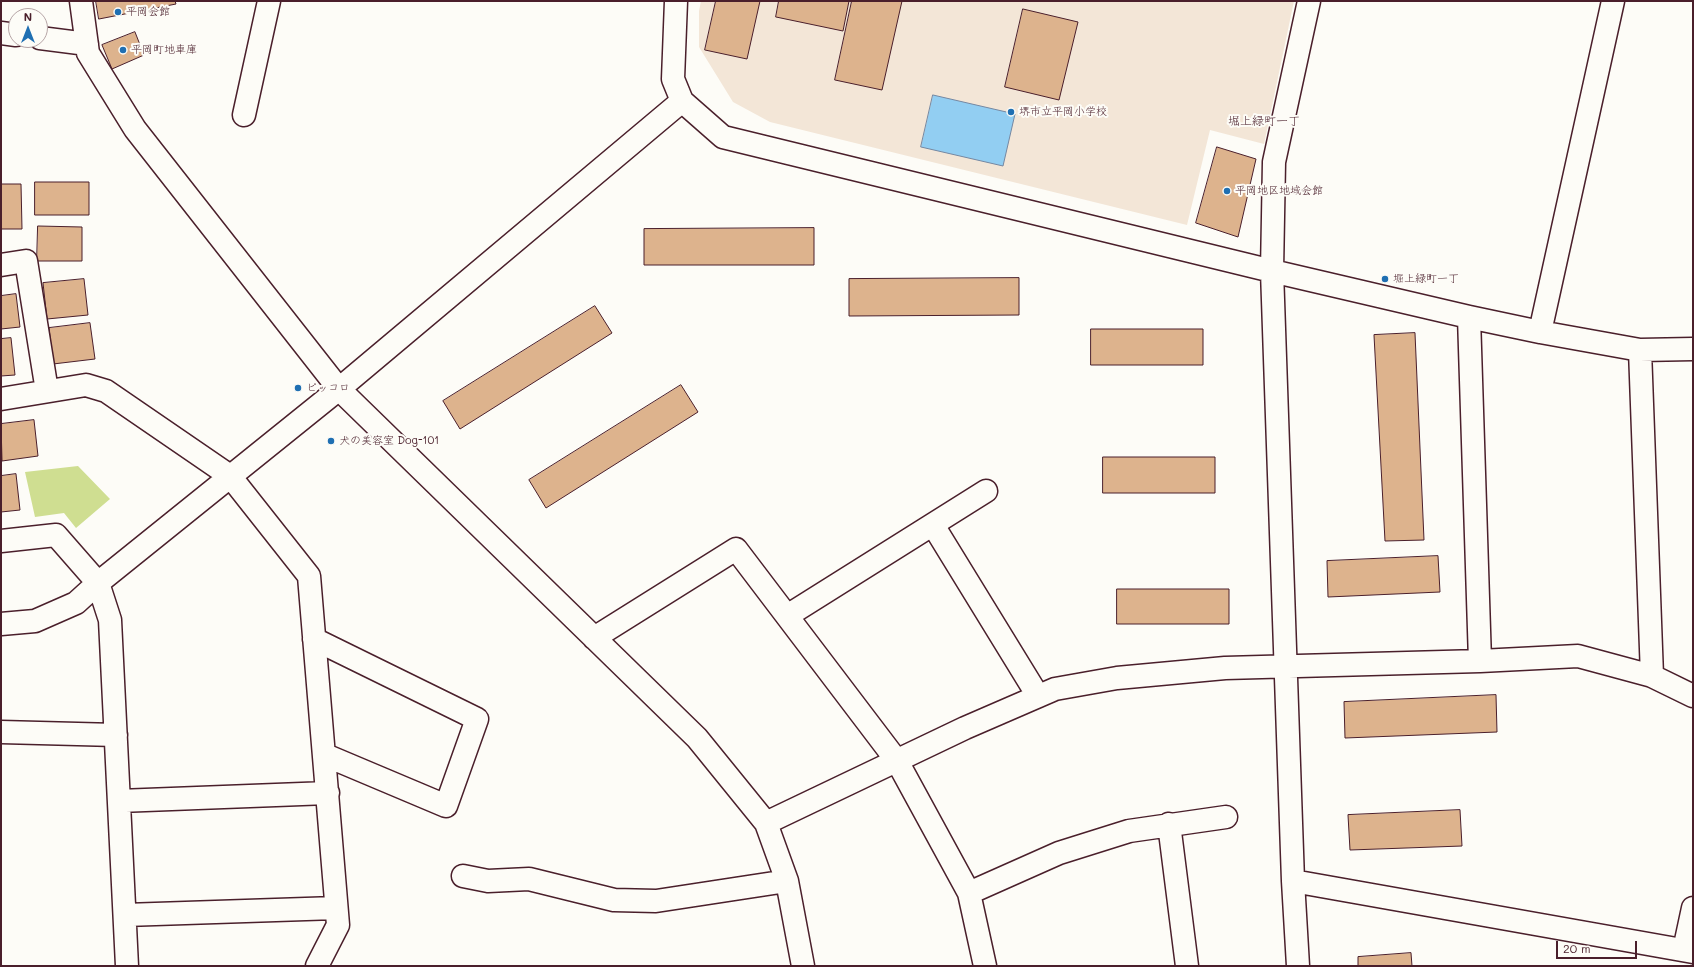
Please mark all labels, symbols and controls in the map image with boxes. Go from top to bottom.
place label: 平岡会館 [126,5,170,19]
marker: 平岡会館 [113,7,123,17]
north arrow [8,8,48,48]
text: N [24,9,32,24]
place label: 平岡町地車庫 [131,43,197,57]
marker: 平岡町地車庫 [118,45,128,55]
place label: 堺市立平岡小学校 [1019,105,1107,119]
marker: 堺市立平岡小学校 [1006,107,1016,117]
district label: 堀上緑町一丁 [1228,114,1300,128]
place label: 平岡地区地域会館 [1235,184,1323,198]
marker: 平岡地区地域会館 [1222,186,1232,196]
place label: 堀上緑町一丁 [1393,272,1459,286]
marker: 堀上緑町一丁 [1380,274,1390,284]
place label: ピッコロ [306,381,350,395]
marker: ピッコロ [293,383,303,393]
place label: 犬の美容室 Dog-101 [339,434,439,448]
marker: 犬の美容室 Dog-101 [326,436,336,446]
scale bar [1558,933,1639,959]
text: 20 m [1563,940,1591,956]

